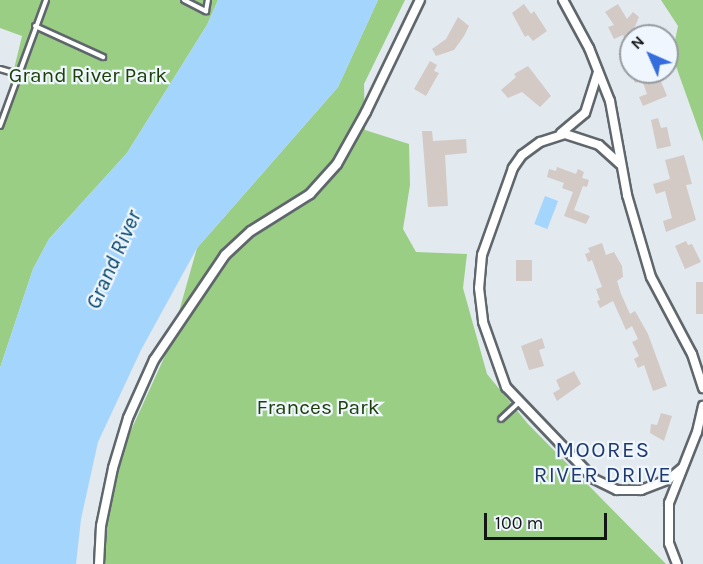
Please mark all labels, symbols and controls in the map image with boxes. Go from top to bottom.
north arrow [619,24,679,84]
text: N [627,32,648,53]
park label: Grand River Park [9,62,167,88]
water label: Grand River [80,206,148,314]
park label: Frances Park [256,394,380,420]
district label: MOORES RIVER DRIVE [534,437,672,488]
scale bar [487,501,610,539]
text: 100 m [495,512,543,534]

